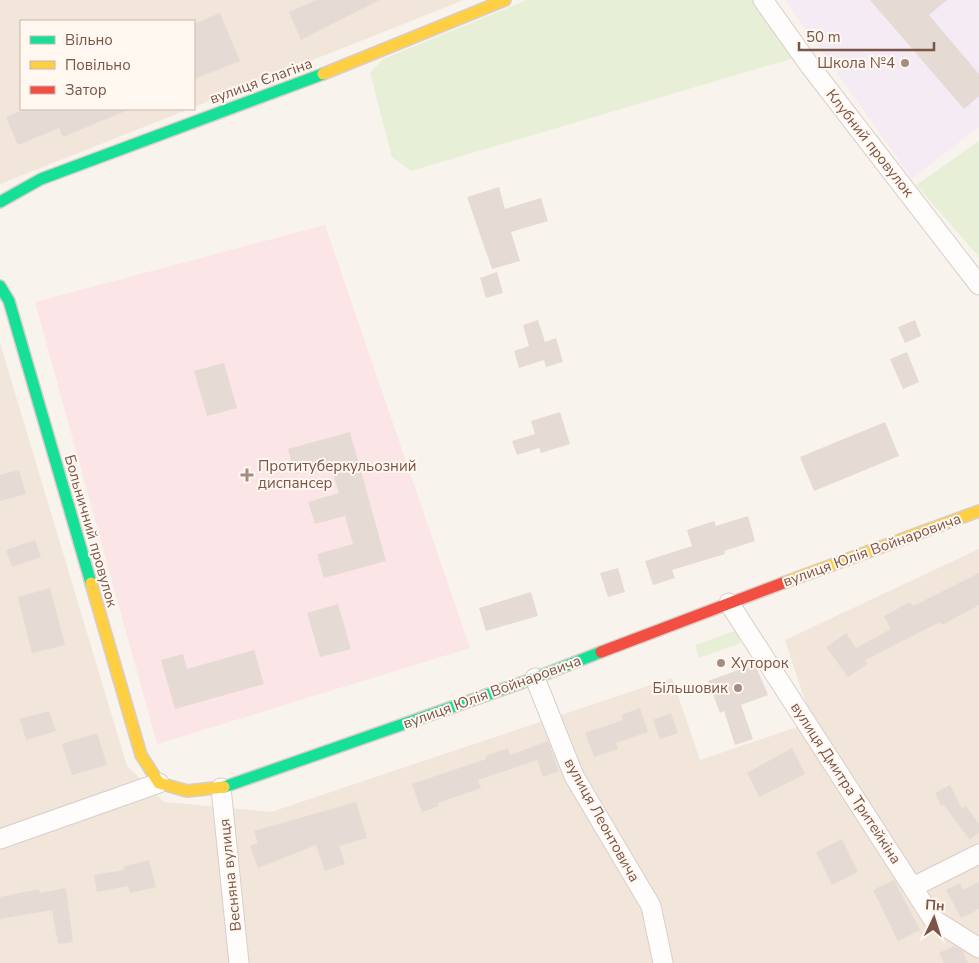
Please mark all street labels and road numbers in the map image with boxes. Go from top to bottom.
street label: вулиця Єлагіна [207,53,315,109]
street label: Клубний провулок [822,85,918,201]
street label: Больничний провулок [60,452,122,610]
street label: вулиця Юлія Войнаровича [780,508,964,592]
street label: вулиця Юлія Войнаровича [400,650,584,734]
street label: вулиця Дмитра Тритейкіна [786,698,906,868]
street label: вулиця Леонтовича [560,754,644,886]
street label: Весняна вулиця [214,818,246,932]

